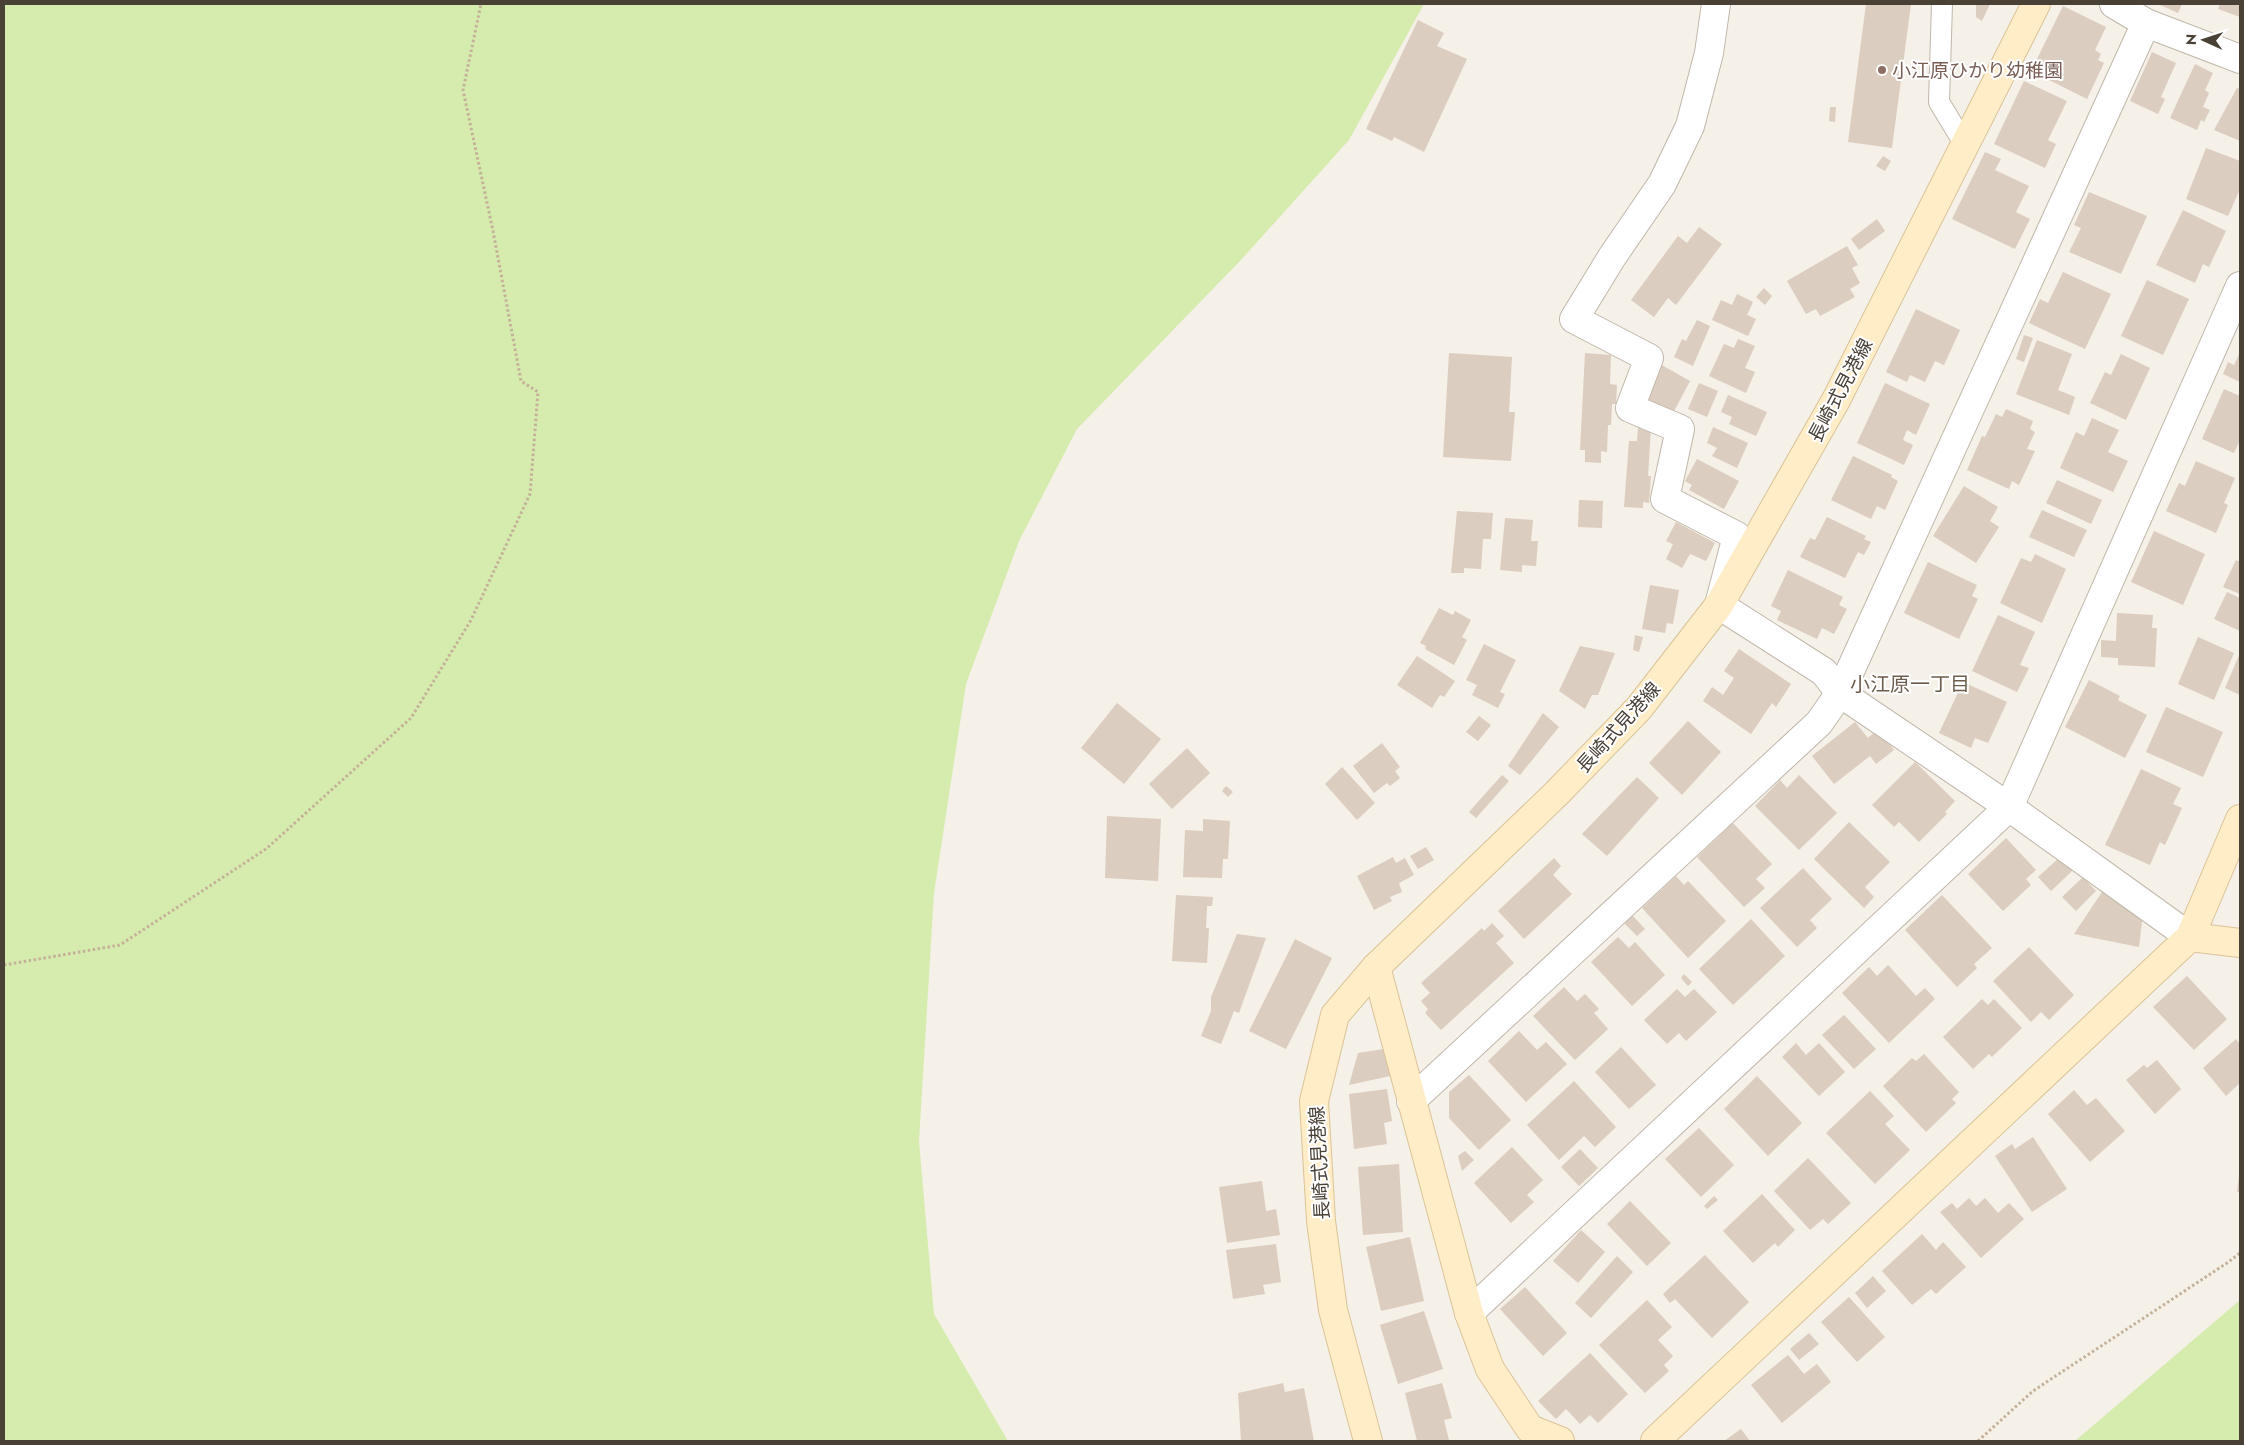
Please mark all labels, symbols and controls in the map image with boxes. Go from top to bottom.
north arrow [2179,15,2229,65]
text: N [2181,33,2201,45]
place label: 小江原ひかり幼稚園 [1892,57,2063,84]
marker: 小江原ひかり幼稚園 [1876,64,1888,76]
street label: 長崎式見港線 [1802,334,1879,447]
district label: 小江原一丁目 [1850,670,1970,699]
street label: 長崎式見港線 [1570,676,1667,779]
street label: 長崎式見港線 [1303,1105,1336,1221]

